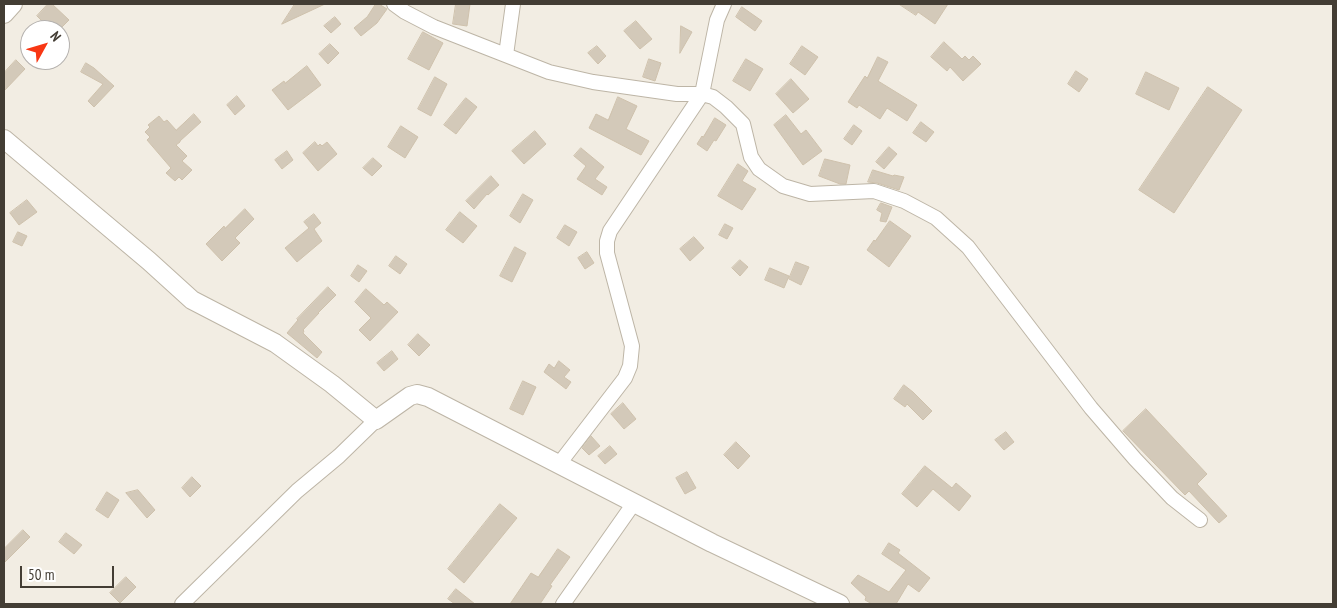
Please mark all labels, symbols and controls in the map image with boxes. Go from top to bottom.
north arrow [20,20,70,70]
text: N [47,28,65,45]
scale bar [22,556,116,588]
text: 50 m [28,565,54,584]

